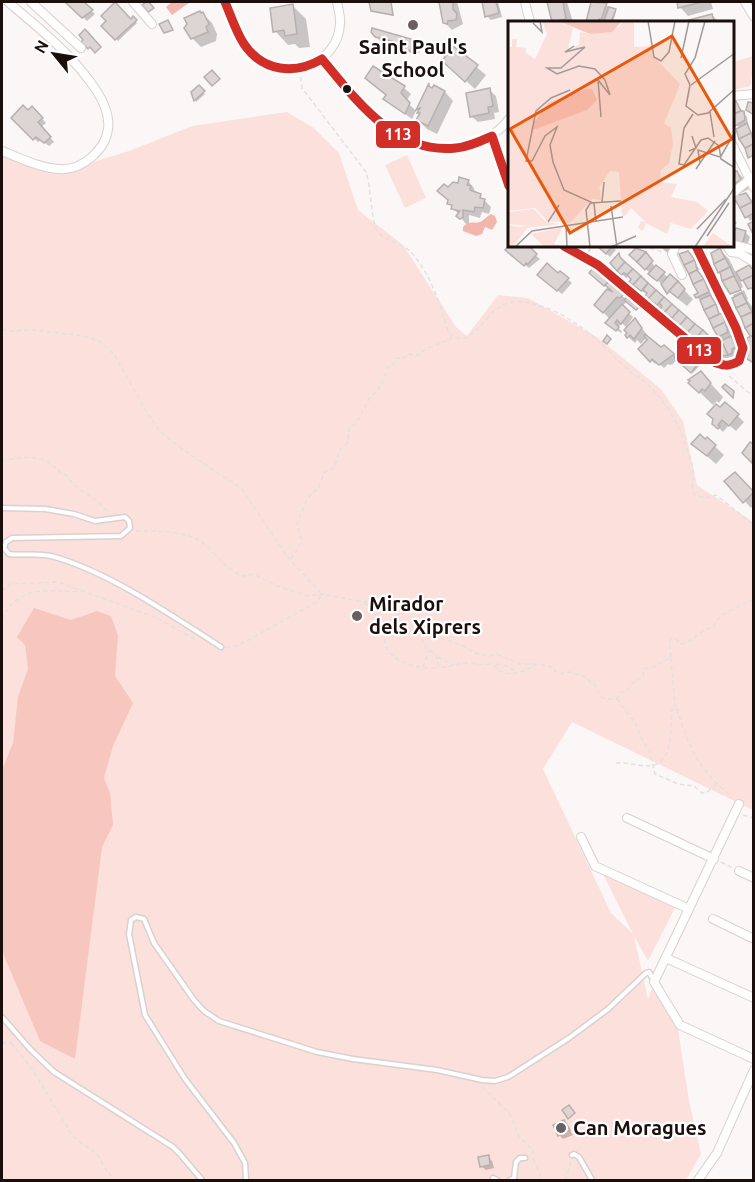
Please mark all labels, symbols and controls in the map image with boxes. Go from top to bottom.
marker: Saint Paul's School [406,18,420,32]
inset map [508,21,734,248]
north arrow [24,24,84,84]
place label: Saint Paul's School [359,35,467,81]
text: N [30,37,52,56]
unlabelled marker [341,83,353,95]
line badge: 113 [375,120,421,149]
text: 113 [384,125,412,143]
line badge: 113 [676,336,722,365]
text: 113 [685,341,713,359]
place label: Mirador dels Xiprers [369,592,481,638]
marker: Mirador dels Xiprers [350,609,364,623]
place label: Can Moragues [573,1116,706,1139]
marker: Can Moragues [554,1121,568,1135]

